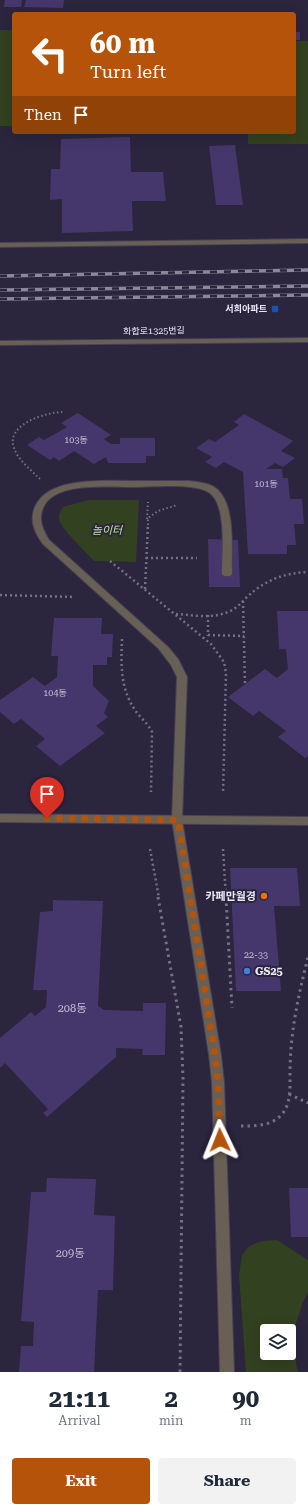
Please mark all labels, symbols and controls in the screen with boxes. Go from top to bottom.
text: 60 m [90,27,155,60]
icon: left [24,28,76,80]
text: Turn left [90,61,166,82]
icon: arrive [70,104,92,126]
text: Then [24,106,62,124]
place label: 서희아파트 [226,304,267,314]
marker: 서희아파트 [270,304,280,314]
street label: 화합로1325번길 [123,325,185,337]
house number: 103동 [64,435,88,445]
house number: 101동 [254,479,278,489]
park label: 놀이터 [92,524,124,537]
house number: 104동 [43,688,67,698]
pin [30,777,64,818]
icon: arrive [36,783,58,805]
place label: 카페만월경 [205,890,256,903]
marker: 카페만월경 [259,891,269,901]
house number: 22-33 [244,950,268,960]
place label: GS25 [255,965,283,978]
marker: GS25 [242,966,252,976]
house number: 208동 [58,1002,86,1015]
position arrow [199,1119,241,1161]
house number: 209동 [56,1247,84,1260]
map controls [260,1324,296,1360]
button: layers [260,1324,296,1360]
text: 21:11 [49,1385,110,1413]
text: 2 [164,1385,178,1413]
text: 90 [232,1385,259,1413]
text: Arrival [58,1413,101,1428]
text: min [159,1413,183,1428]
text: m [240,1413,252,1428]
button: Exit [12,1458,150,1504]
button: Share [158,1458,296,1504]

